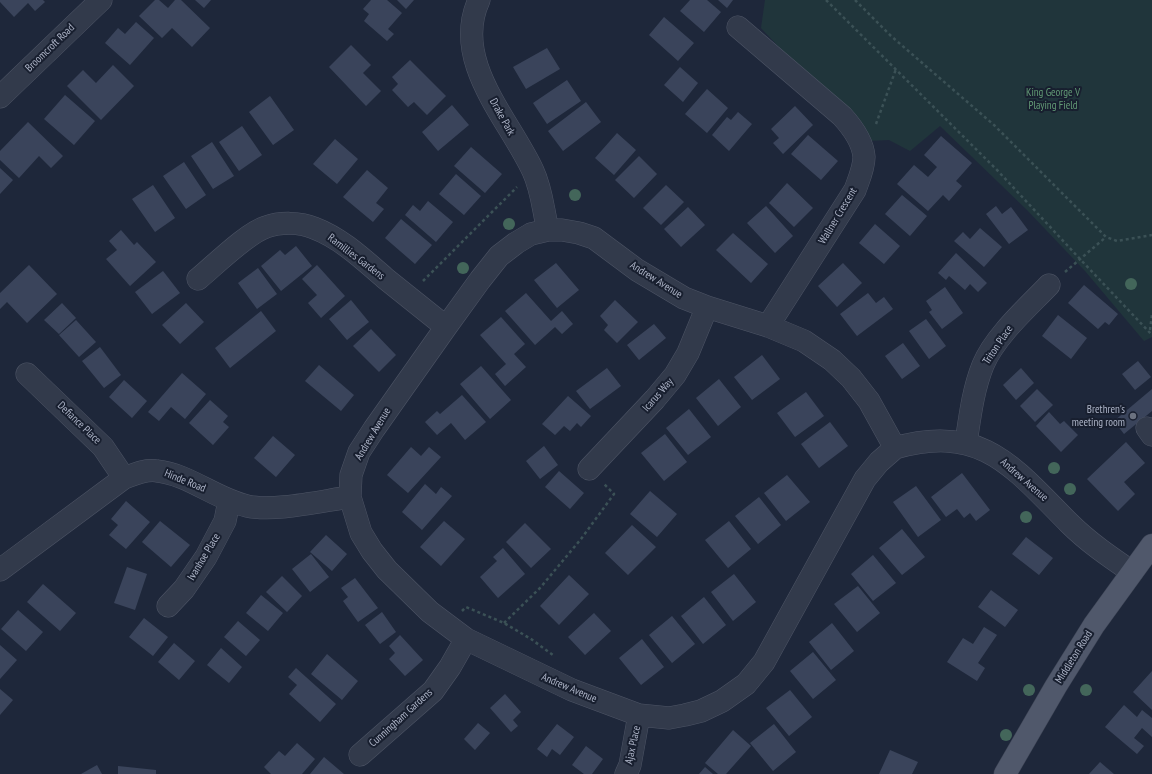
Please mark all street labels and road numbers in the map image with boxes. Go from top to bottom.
street label: Broomcroft Road [23,21,77,75]
street label: Drake Park [486,96,518,138]
street label: Wallner Crescent [816,185,860,247]
street label: Ramillies Gardens [325,231,387,283]
street label: Andrew Avenue [628,259,684,301]
street label: Triton Place [980,323,1016,367]
street label: Icarus Way [640,375,676,415]
street label: Defiance Place [55,399,103,447]
street label: Andrew Avenue [352,405,394,463]
street label: Andrew Avenue [997,456,1051,504]
street label: Hinde Road [162,467,208,495]
street label: Ivanhoe Place [185,531,223,583]
street label: Middleton Road [1053,628,1095,686]
street label: Andrew Avenue [539,670,599,706]
street label: Cunningham Gardens [367,686,435,750]
street label: Ajax Place [622,725,644,765]

